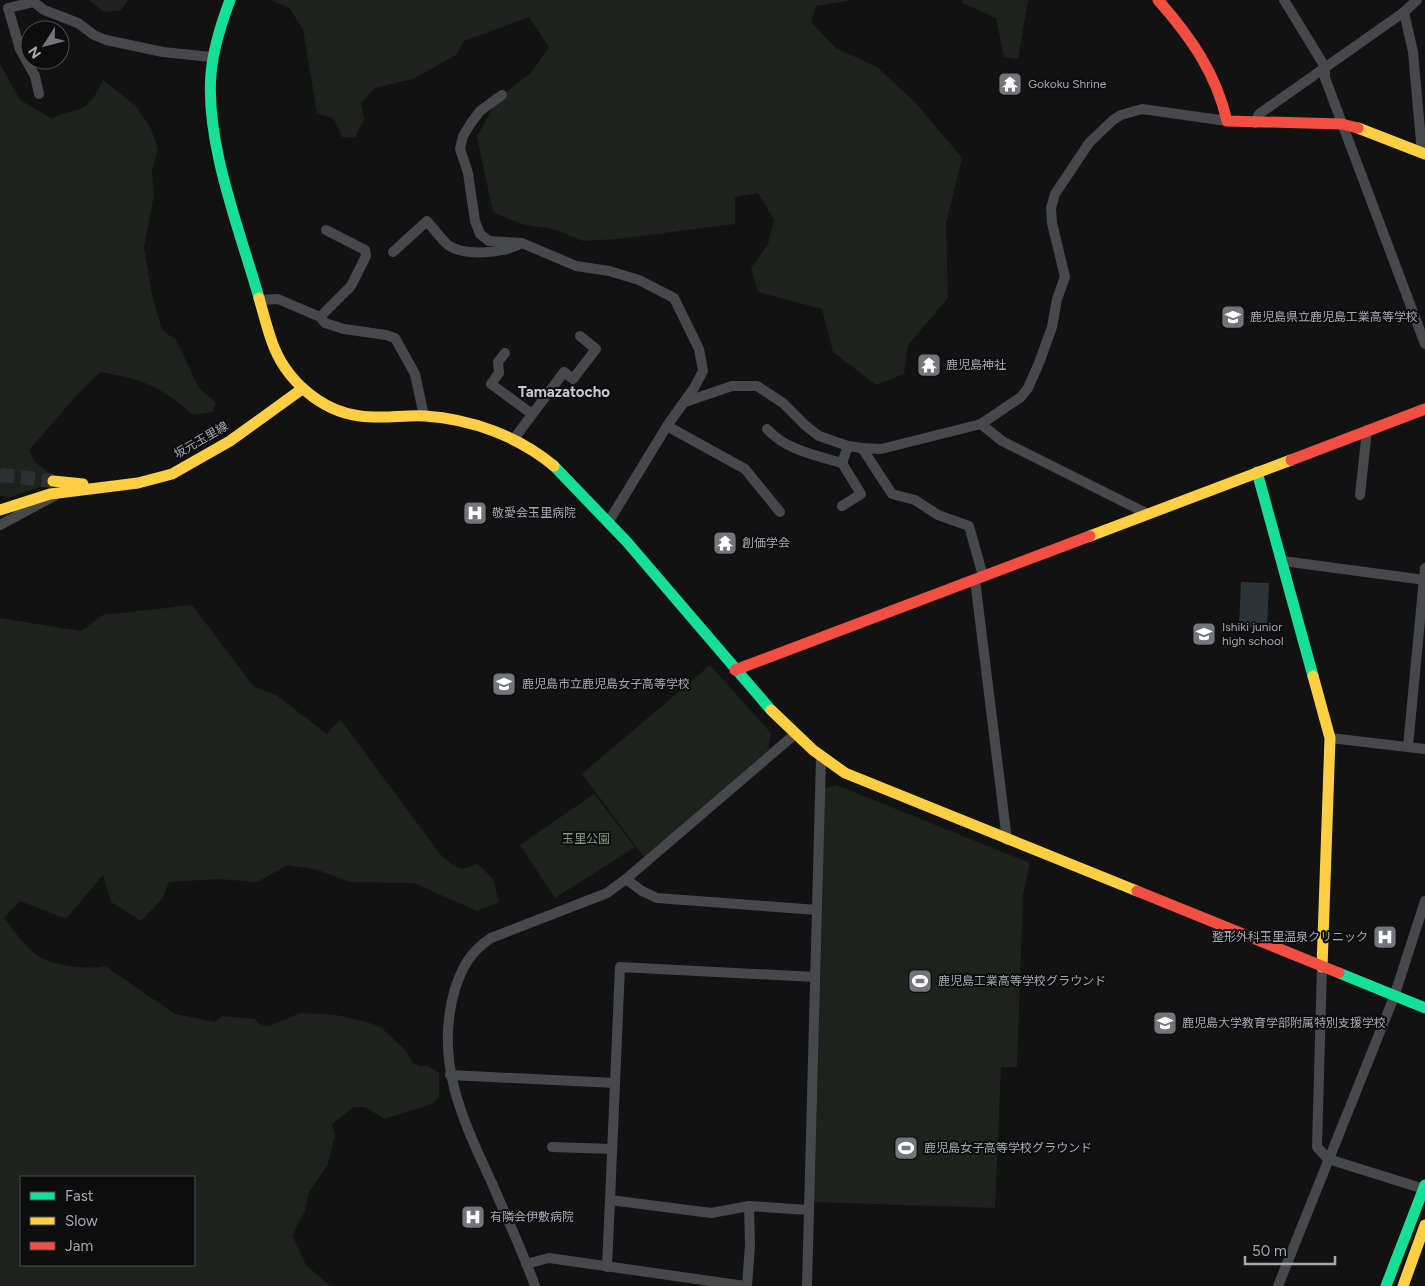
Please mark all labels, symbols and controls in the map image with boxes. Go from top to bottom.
north arrow [20,20,70,70]
text: N [25,43,45,62]
temple icon: Gokoku Shrine [997,71,1023,97]
place label: Gokoku Shrine [1028,77,1107,91]
school or university icon: 鹿児島県立鹿児島工業高等学校 [1220,304,1246,330]
place label: 鹿児島県立鹿児島工業高等学校 [1250,310,1418,324]
temple icon: 鹿児島神社 [916,352,942,378]
place label: 鹿児島神社 [946,358,1006,372]
district label: Tamazatocho [518,383,610,401]
street label: 坂元玉里線 [172,419,230,461]
hospital icon: 敬愛会玉里病院 [462,500,488,526]
place label: 敬愛会玉里病院 [492,506,576,520]
temple icon: 創価学会 [712,530,738,556]
place label: 創価学会 [742,536,790,550]
place label: Ishiki junior high school [1222,620,1284,648]
school or university icon: Ishiki junior high school [1191,621,1217,647]
school or university icon: 鹿児島市立鹿児島女子高等学校 [491,671,517,697]
place label: 鹿児島市立鹿児島女子高等学校 [522,677,690,691]
park label: 玉里公園 [562,832,610,846]
hospital icon: 整形外科玉里温泉クリニック [1372,924,1398,950]
place label: 整形外科玉里温泉クリニック [1212,930,1368,944]
sports icon: 鹿児島工業高等学校グラウンド [907,968,933,994]
place label: 鹿児島工業高等学校グラウンド [938,974,1106,988]
school or university icon: 鹿児島大学教育学部附属特別支援学校 [1152,1010,1178,1036]
place label: 鹿児島大学教育学部附属特別支援学校 [1182,1016,1386,1030]
sports icon: 鹿児島女子高等学校グラウンド [893,1135,919,1161]
place label: 鹿児島女子高等学校グラウンド [924,1141,1092,1155]
legend [20,1176,195,1266]
text: Fast [65,1187,94,1205]
hospital icon: 有隣会伊敷病院 [460,1204,486,1230]
place label: 有隣会伊敷病院 [490,1210,574,1224]
text: Slow [65,1212,98,1230]
scale bar [1245,1234,1335,1266]
text: Jam [65,1237,93,1255]
text: 50 m [1252,1242,1287,1260]

